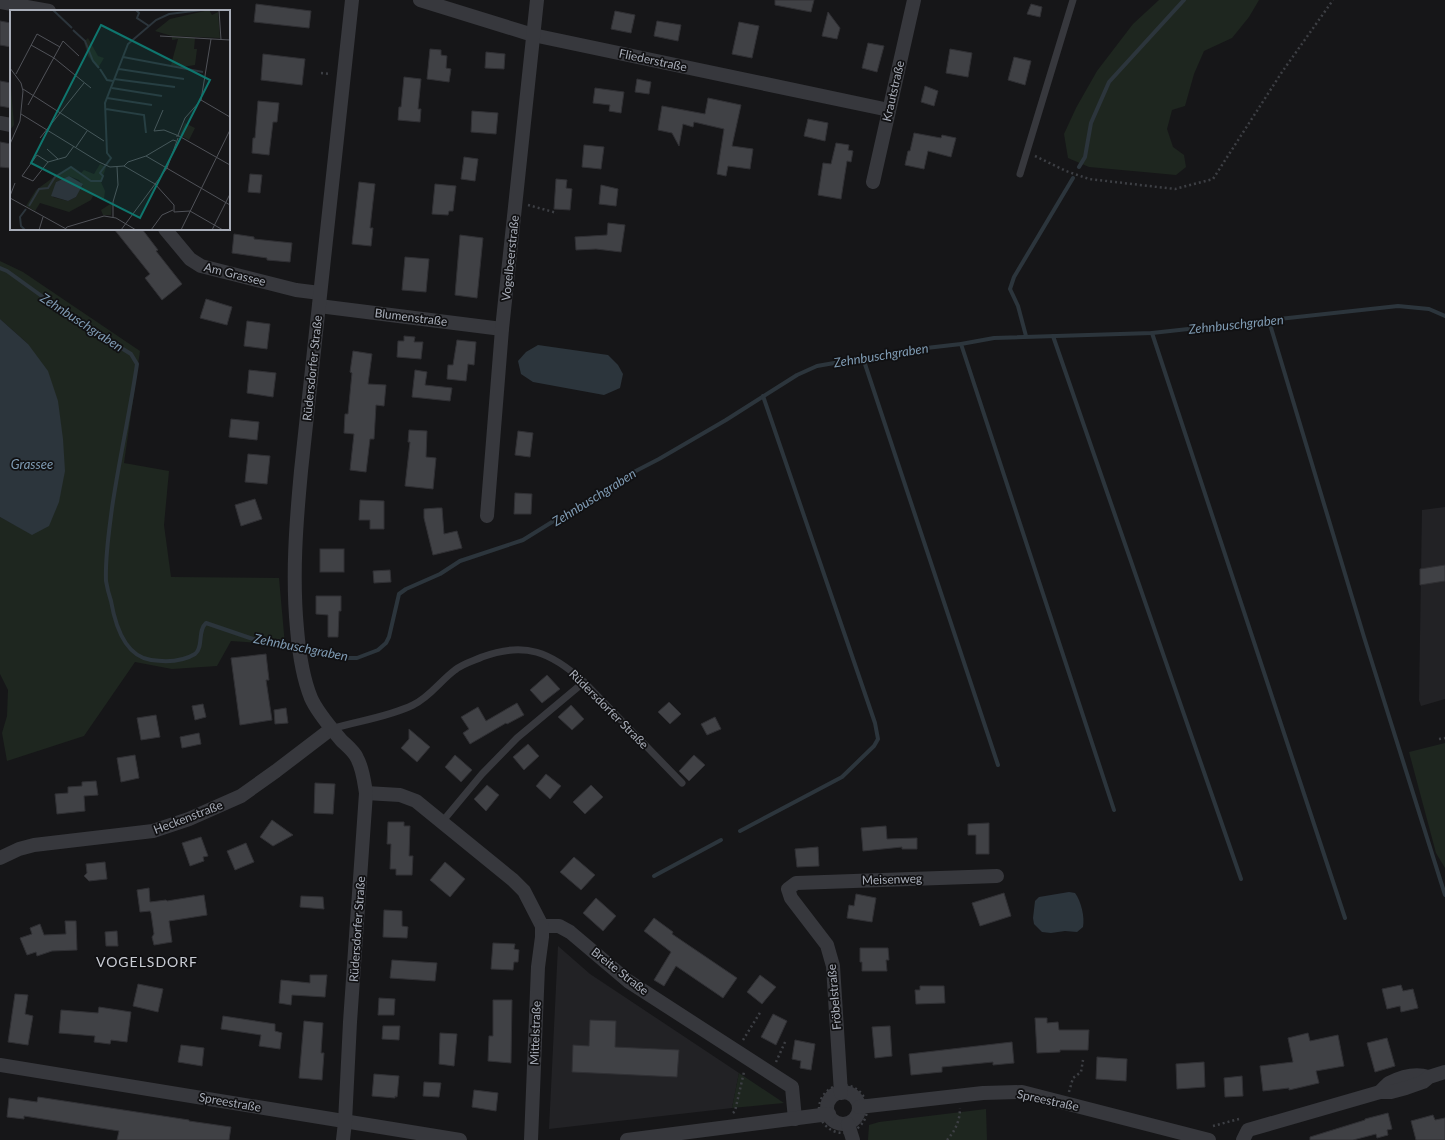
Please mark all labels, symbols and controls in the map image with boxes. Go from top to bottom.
inset map [10,10,230,230]
street label: Fliederstraße [618,45,688,75]
street label: Krautstraße [879,59,907,123]
street label: Vogelbeerstraße [498,214,522,302]
street label: Am Grassee [203,259,267,289]
water label: Zehnbuschgraben [37,289,127,355]
street label: Blumenstraße [374,305,448,329]
water label: Zehnbuschgraben [1187,311,1285,337]
street label: Rüdersdorfer Straße [299,314,325,422]
water label: Zehnbuschgraben [832,340,930,371]
water label: Grassee [11,456,53,472]
water label: Zehnbuschgraben [548,465,639,530]
water label: Zehnbuschgraben [252,630,350,664]
street label: Rüdersdorfer Straße [566,666,652,752]
street label: Heckenstraße [151,797,225,837]
street label: Meisenweg [862,870,922,888]
street label: Rüdersdorfer Straße [346,876,368,982]
street label: Breite Straße [588,944,652,998]
district label: VOGELSDORF [96,953,198,970]
street label: Fröbelstraße [824,963,844,1031]
street label: Mittelstraße [526,1001,544,1065]
street label: Spreestraße [1016,1086,1080,1114]
street label: Spreestraße [198,1089,262,1115]

